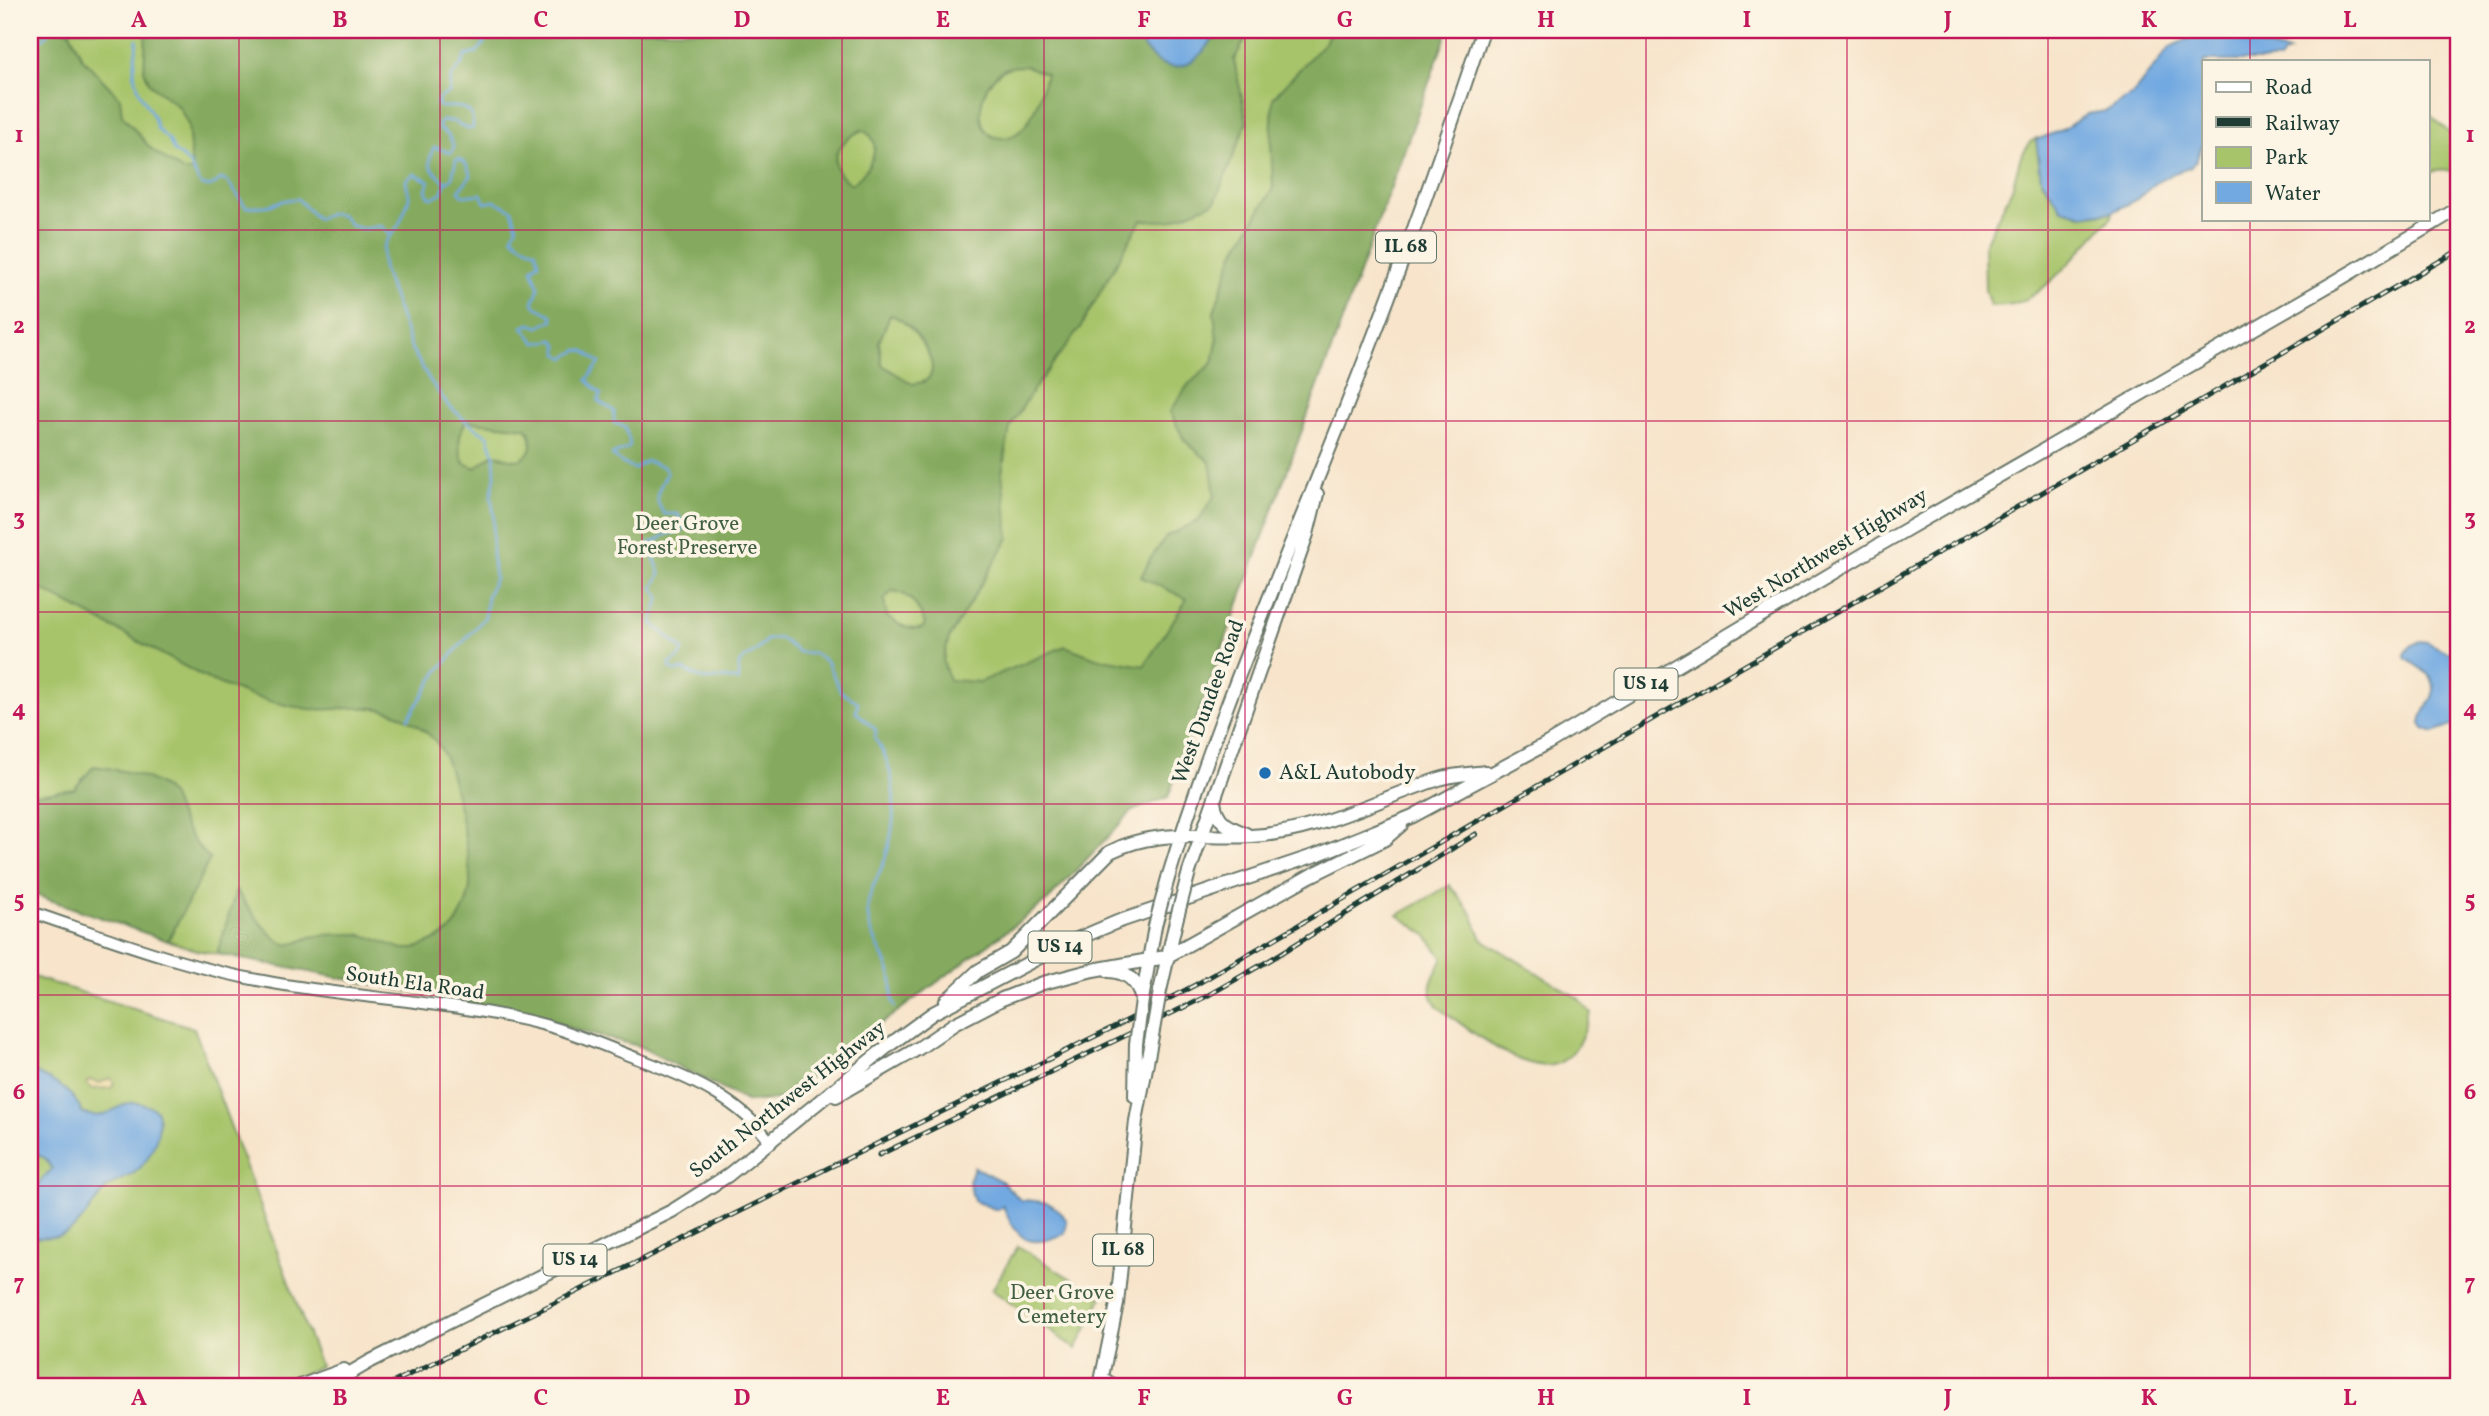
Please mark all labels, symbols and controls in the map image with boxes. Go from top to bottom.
text: A [131,5,147,37]
text: B [332,5,348,37]
text: C [534,5,548,37]
text: D [734,5,751,37]
text: E [936,5,950,37]
text: F [1137,5,1151,37]
text: G [1337,5,1353,37]
text: H [1537,5,1555,37]
text: I [1743,5,1751,37]
text: J [1943,5,1952,37]
text: K [2141,5,2158,37]
text: L [2343,5,2357,37]
legend [2202,60,2430,220]
text: Road [2265,74,2312,103]
text: Railway [2265,110,2341,139]
text: 1 [14,120,24,152]
text: 1 [2465,120,2475,152]
text: Park [2265,144,2308,173]
text: Water [2265,180,2321,209]
road number: IL 68 [1376,232,1436,262]
text: 2 [13,311,25,343]
text: 2 [2464,311,2476,343]
street label: West Northwest Highway [1719,481,1934,626]
text: 3 [13,503,25,535]
text: 3 [2464,503,2476,535]
park label: Deer Grove Forest Preserve [617,510,757,563]
street label: West Dundee Road [1166,616,1252,788]
road number: US 14 [1614,668,1678,699]
text: 4 [12,694,26,726]
text: 4 [2463,694,2477,726]
place label: A&L Autobody [1279,759,1416,788]
marker: A&L Autobody [1257,765,1273,781]
text: 5 [13,885,25,917]
text: 5 [2464,885,2476,917]
road number: US 14 [1028,931,1092,962]
street label: South Ela Road [344,960,486,1008]
street label: South Northwest Highway [684,1014,893,1186]
text: 6 [13,1077,25,1109]
text: 6 [2464,1077,2476,1109]
road number: IL 68 [1093,1234,1153,1266]
road number: US 14 [544,1244,606,1276]
text: 7 [14,1268,25,1300]
text: 7 [2465,1268,2476,1300]
park label: Deer Grove Cemetery [1010,1279,1114,1332]
text: A [131,1383,147,1415]
text: B [332,1383,348,1415]
text: C [534,1383,548,1415]
text: D [734,1383,751,1415]
text: E [936,1383,950,1415]
text: F [1137,1383,1151,1415]
text: G [1337,1383,1353,1415]
text: H [1537,1383,1555,1415]
text: I [1743,1383,1751,1415]
text: J [1943,1383,1952,1415]
text: K [2141,1383,2158,1415]
text: L [2343,1383,2357,1415]

